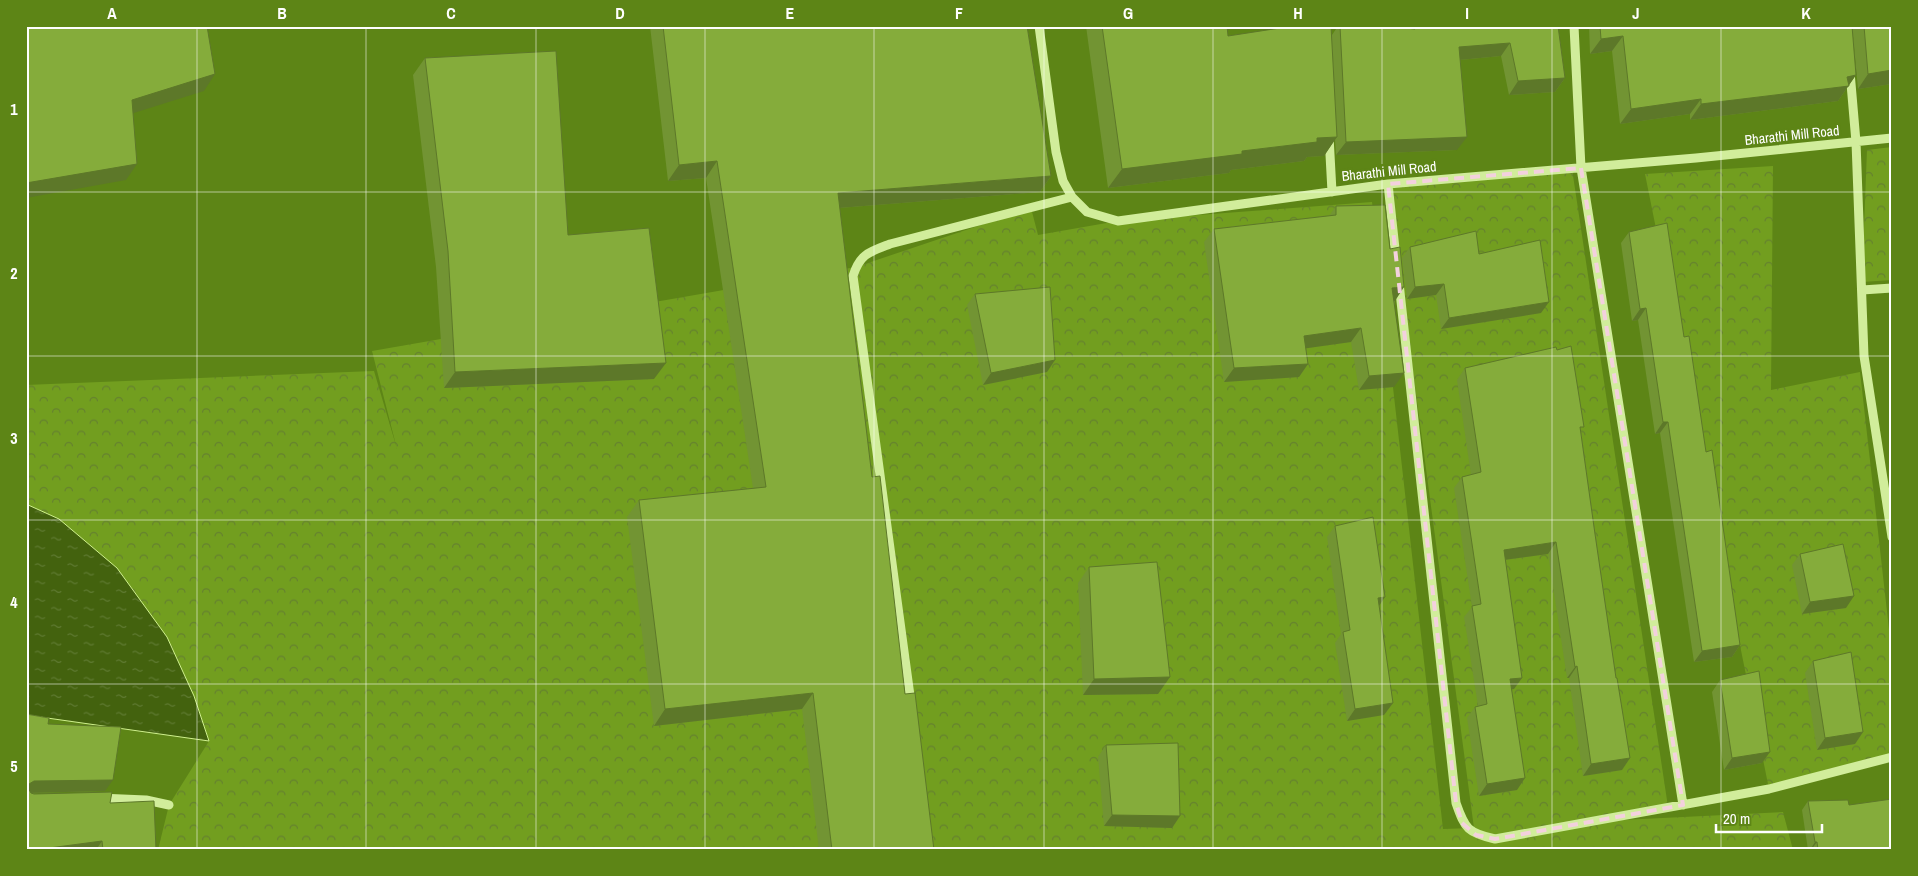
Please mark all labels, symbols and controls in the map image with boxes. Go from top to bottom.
text: A [107,2,117,24]
text: B [277,2,287,24]
text: C [446,2,456,24]
text: D [615,2,625,24]
text: E [786,2,795,24]
text: F [955,2,963,24]
text: G [1123,2,1133,24]
text: H [1293,2,1303,24]
text: I [1465,2,1469,24]
text: J [1632,2,1640,24]
text: K [1801,2,1811,24]
text: 1 [10,98,18,120]
street label: Bharathi Mill Road [1744,121,1840,149]
street label: Bharathi Mill Road [1341,157,1437,185]
text: 2 [10,262,18,284]
text: 3 [10,427,18,449]
text: 4 [10,591,18,613]
text: 5 [10,755,18,777]
scale bar [1716,801,1822,833]
text: 20 m [1723,808,1750,829]

